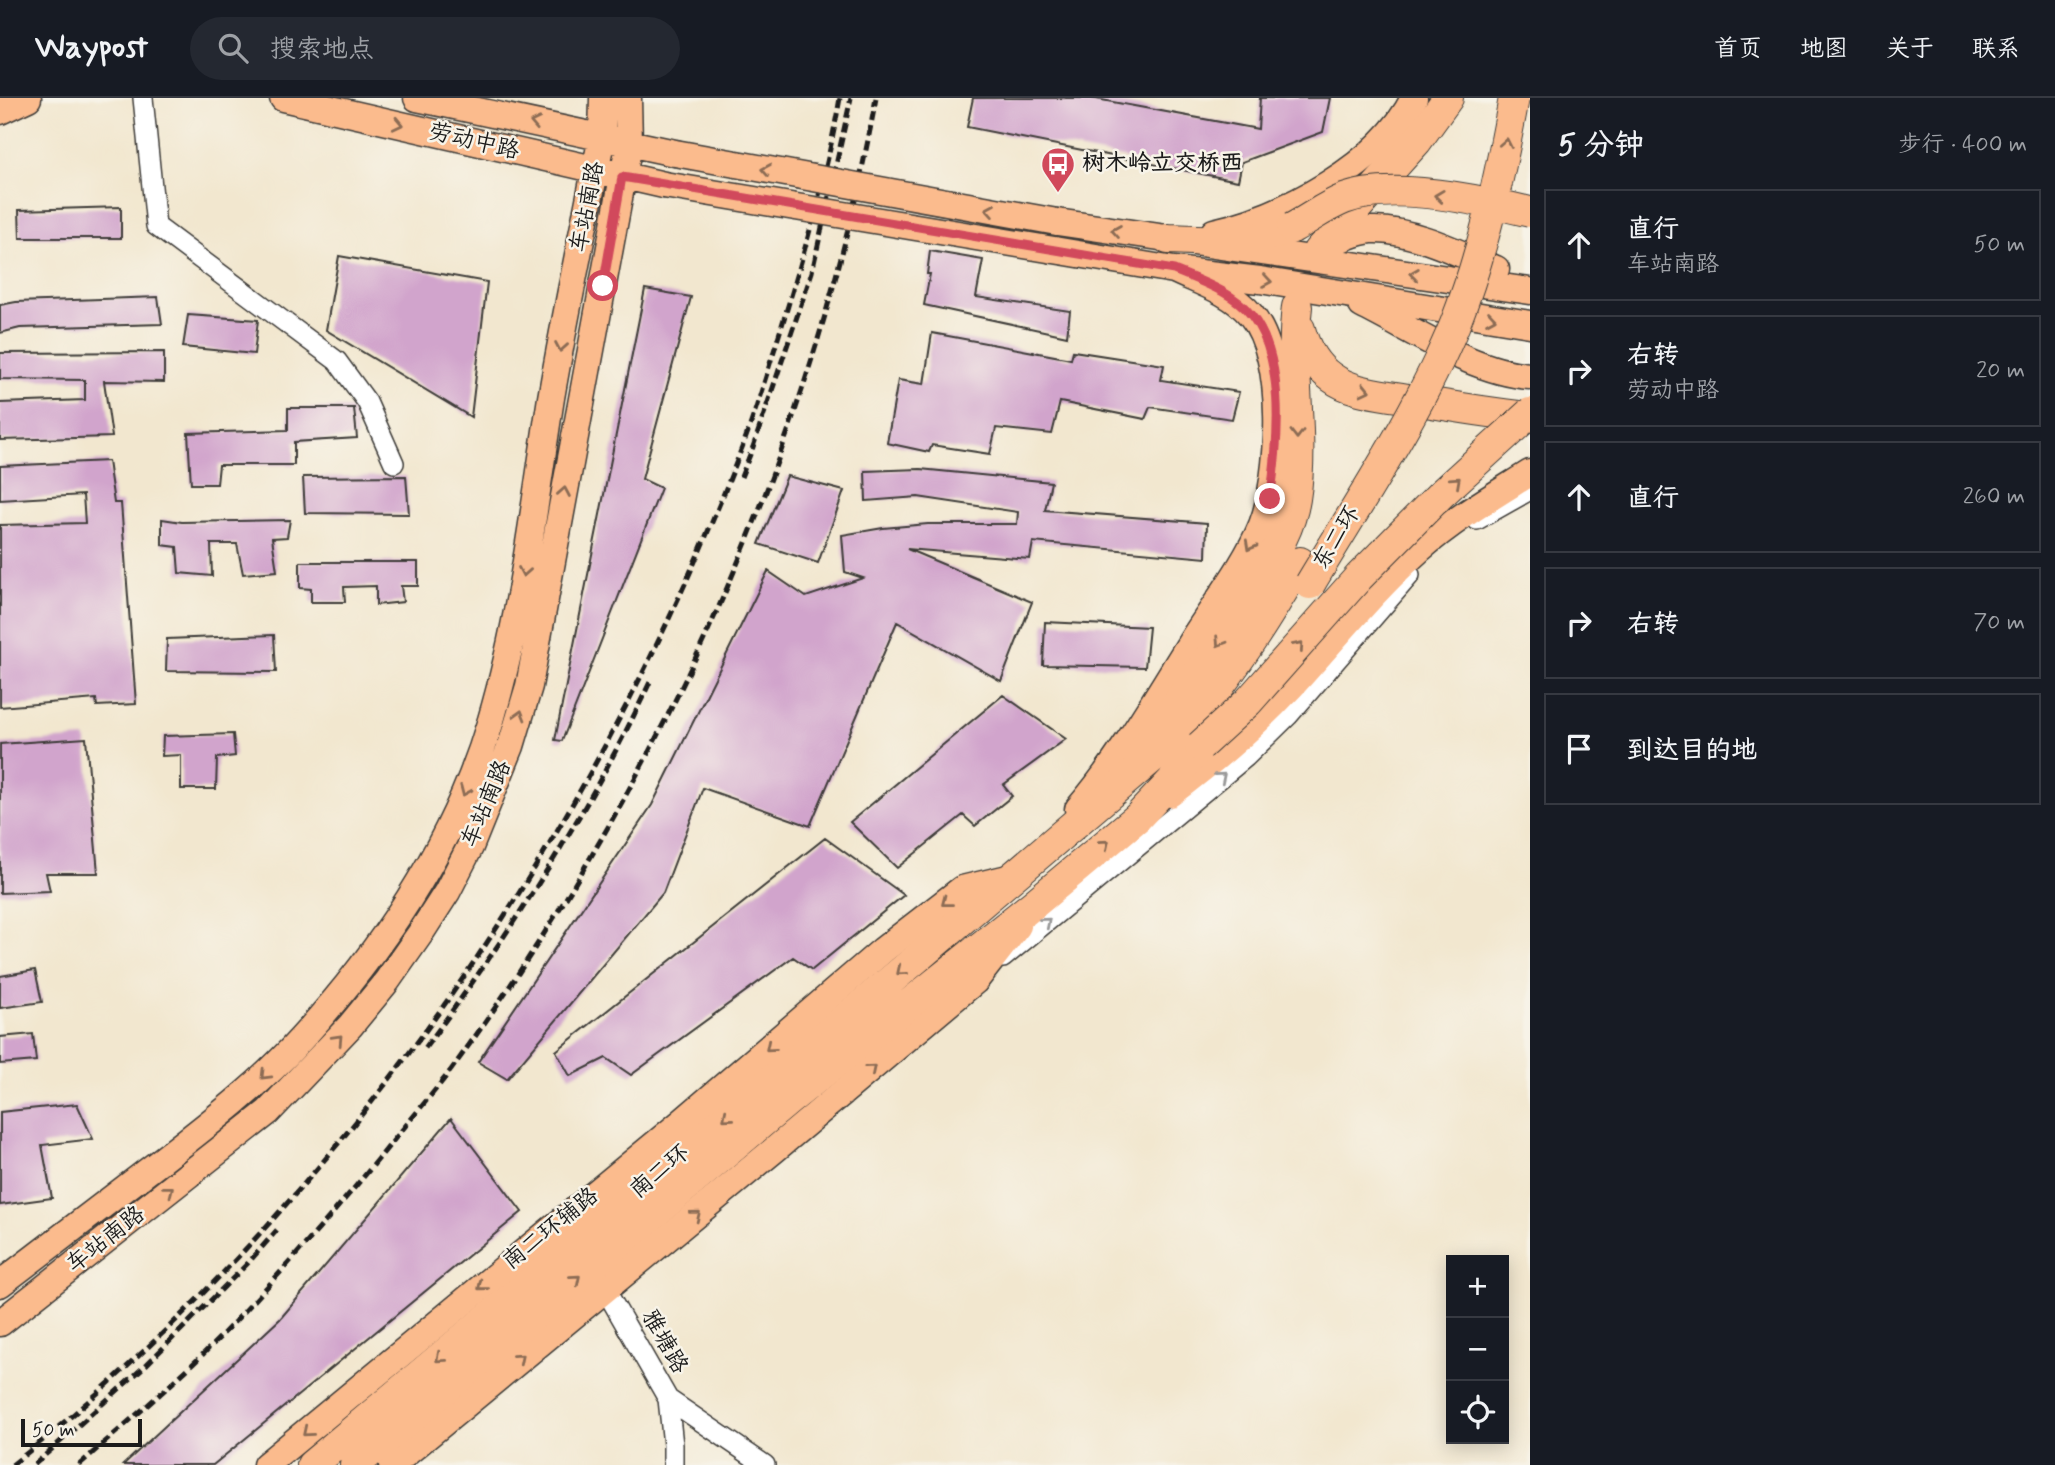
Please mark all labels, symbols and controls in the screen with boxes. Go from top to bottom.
search box [190,17,680,80]
text: Waypost [35,26,148,70]
icon: search [214,29,252,67]
text: 搜索地点 [270,33,374,67]
text: 首页 [1714,34,1762,65]
text: 地图 [1800,34,1848,65]
text: 关于 [1886,34,1934,65]
text: 联系 [1972,34,2020,65]
one-way arrow [392,115,404,130]
street label: 劳动中路 [426,117,522,167]
one-way arrow [529,117,541,132]
text: 5 分钟 [1558,126,1644,165]
text: 步行 · 400 m [1898,130,2027,160]
one-way arrow [1498,137,1513,149]
bus stop icon: 树木岭立交桥西 [1039,145,1077,194]
place label: 树木岭立交桥西 [1082,149,1243,179]
street label: 车站南路 [564,159,612,255]
one-way arrow [760,163,772,178]
one-way arrow [1433,188,1445,203]
one-way arrow [984,203,996,218]
text: 直行 [1627,213,1679,247]
one-way arrow [1110,224,1122,239]
icon: ahead [1560,226,1598,264]
text: 50 m [1974,230,2025,260]
text: 车站南路 [1627,250,1719,280]
one-way arrow [1408,267,1420,282]
route start [587,270,618,301]
one-way arrow [1261,273,1272,288]
one-way arrow [1485,310,1497,325]
text: 右转 [1627,339,1679,373]
one-way arrow [554,341,569,353]
icon: right [1560,352,1598,390]
text: 20 m [1976,356,2025,386]
text: 劳动中路 [1627,376,1719,406]
one-way arrow [1359,382,1371,397]
one-way arrow [1289,429,1305,440]
one-way arrow [1448,476,1461,489]
icon: ahead [1560,478,1598,516]
text: 直行 [1627,482,1679,516]
text: 260 m [1963,482,2025,512]
route end [1254,483,1285,514]
one-way arrow [556,486,571,498]
street label: 东二环 [1306,501,1368,575]
one-way arrow [1245,539,1258,551]
one-way arrow [517,566,532,578]
icon: right [1560,604,1598,642]
text: 右转 [1627,608,1679,642]
text: 70 m [1973,608,2025,638]
one-way arrow [1216,634,1229,647]
one-way arrow [1291,641,1303,654]
one-way arrow [512,710,527,722]
icon: arrive [1560,730,1598,768]
text: 到达目的地 [1627,734,1757,768]
street label: 车站南路 [455,756,519,852]
one-way arrow [1214,772,1226,785]
one-way arrow [459,784,473,796]
one-way arrow [1097,840,1110,852]
one-way arrow [941,894,953,907]
one-way arrow [1038,918,1051,930]
one-way arrow [897,963,910,975]
one-way arrow [330,1034,343,1047]
one-way arrow [765,1039,778,1051]
one-way arrow [862,1065,875,1077]
one-way arrow [261,1067,274,1080]
one-way arrow [722,1109,735,1121]
street label: 南二环 [624,1138,696,1206]
street label: 南二环辅路 [497,1181,605,1277]
one-way arrow [162,1186,174,1199]
street label: 车站南路 [61,1200,151,1280]
one-way arrow [688,1210,700,1223]
map controls [1446,1255,1509,1444]
button: + [1446,1255,1509,1318]
one-way arrow [567,1275,580,1287]
one-way arrow [477,1277,489,1290]
street label: 雅塘路 [634,1305,694,1379]
button: − [1446,1318,1509,1381]
one-way arrow [435,1350,448,1362]
one-way arrow [511,1354,524,1366]
button: locate [1446,1381,1509,1444]
scale bar [21,1416,142,1448]
text: 50 m [32,1418,75,1443]
one-way arrow [303,1423,315,1436]

